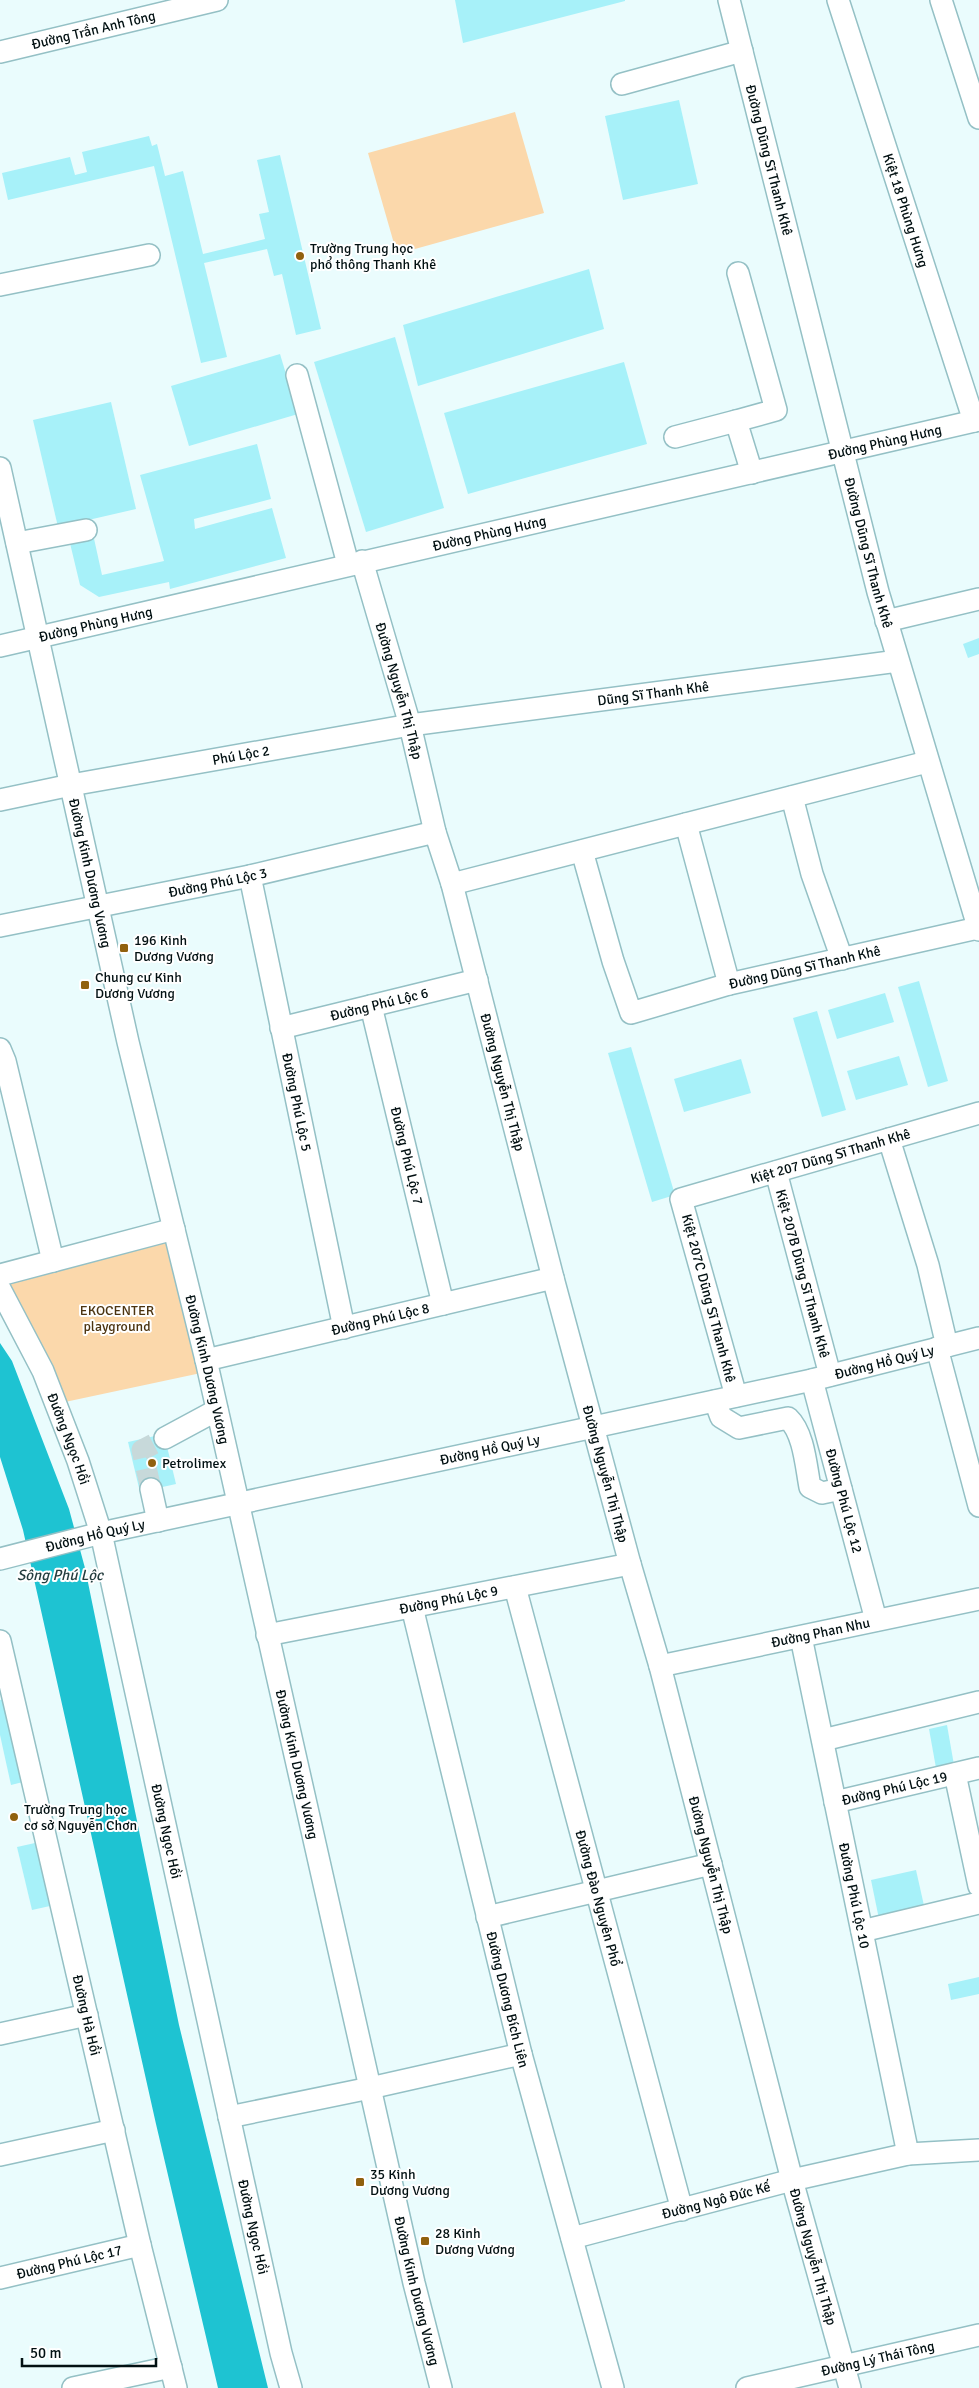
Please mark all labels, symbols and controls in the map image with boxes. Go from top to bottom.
street label: Đường Trần Anh Tông [30,7,157,53]
street label: Đường Dũng Sĩ Thanh Khê [742,83,796,237]
street label: Kiệt 18 Phùng Hưng [879,151,932,270]
place label: Trường Trung học phổ thông Thanh Khê [310,240,436,273]
marker: Trường Trung học phổ thông Thanh Khê [294,250,306,262]
street label: Đường Phùng Hưng [826,421,943,464]
street label: Đường Dũng Sĩ Thanh Khê [840,476,896,630]
street label: Đường Phùng Hưng [431,512,548,555]
street label: Đường Phùng Hưng [37,603,154,646]
street label: Đường Nguyễn Thị Thập [371,620,426,761]
street label: Dũng Sĩ Thanh Khê [596,678,710,709]
street label: Phú Lộc 2 [211,742,271,769]
street label: Đường Kinh Dương Vương [65,797,115,950]
street label: Đường Phú Lộc 3 [167,864,269,901]
place label: 196 Kinh Dương Vương [134,932,214,965]
marker: 196 Kinh Dương Vương [118,942,130,954]
street label: Đường Dũng Sĩ Thanh Khê [727,942,882,993]
place label: Chung cư Kinh Dương Vương [95,969,182,1002]
marker: Chung cư Kinh Dương Vương [79,979,91,991]
street label: Đường Phú Lộc 6 [328,984,430,1025]
street label: Đường Nguyễn Thị Thập [476,1012,528,1153]
street label: Đường Phú Lộc 5 [278,1051,315,1153]
street label: Đường Phú Lộc 7 [387,1105,427,1207]
street label: Kiệt 207 Dũng Sĩ Thanh Khê [749,1125,912,1187]
street label: Kiệt 207B Dũng Sĩ Thanh Khê [772,1187,833,1360]
street label: Kiệt 207C Dũng Sĩ Thanh Khê [678,1212,739,1384]
street label: Đường Kinh Dương Vương [181,1293,233,1446]
street label: Đường Phú Lộc 8 [330,1300,431,1339]
park label: EKOCENTER playground [80,1302,154,1335]
street label: Đường Hồ Quý Ly [833,1342,936,1383]
street label: Đường Ngọc Hồi [43,1390,93,1487]
street label: Đường Nguyễn Thị Thập [579,1403,632,1545]
street label: Đường Hồ Quý Ly [438,1431,542,1469]
street label: Đường Phú Lộc 12 [822,1447,866,1555]
place label: Petrolimex [162,1455,227,1472]
marker: Petrolimex [146,1457,158,1469]
street label: Đường Hồ Quý Ly [44,1516,147,1556]
water label: Sông Phú Lộc [17,1566,104,1584]
street label: Đường Phú Lộc 9 [398,1582,500,1618]
street label: Đường Phan Nhu [770,1614,872,1651]
street label: Đường Kinh Dương Vương [272,1688,322,1841]
street label: Đường Phú Lộc 19 [840,1768,949,1809]
street label: Đường Ngọc Hồi [147,1782,185,1880]
street label: Đường Nguyễn Thị Thập [685,1794,736,1936]
place label: Trường Trung học cơ sở Nguyễn Chơn [24,1801,137,1834]
marker: Trường Trung học cơ sở Nguyễn Chơn [8,1811,20,1823]
street label: Đường Đào Nguyên Phổ [571,1828,624,1968]
street label: Đường Phú Lộc 10 [835,1841,873,1950]
street label: Đường Dương Bích Liên [482,1930,532,2070]
street label: Đường Hà Hồi [69,1973,104,2057]
place label: 35 Kinh Dương Vương [370,2166,450,2199]
marker: 35 Kinh Dương Vương [354,2176,366,2188]
street label: Đường Ngọc Hồi [234,2178,271,2276]
street label: Đường Ngô Đức Kế [660,2178,773,2223]
street label: Đường Nguyễn Thị Thập [786,2186,840,2327]
street label: Đường Kinh Dương Vương [390,2215,443,2367]
place label: 28 Kinh Dương Vương [435,2225,515,2258]
marker: 28 Kinh Dương Vương [419,2235,431,2247]
street label: Đường Phú Lộc 17 [15,2242,124,2283]
scale bar [22,2336,156,2368]
street label: Đường Lý Thái Tông [819,2337,936,2380]
text: 50 m [30,2344,61,2362]

